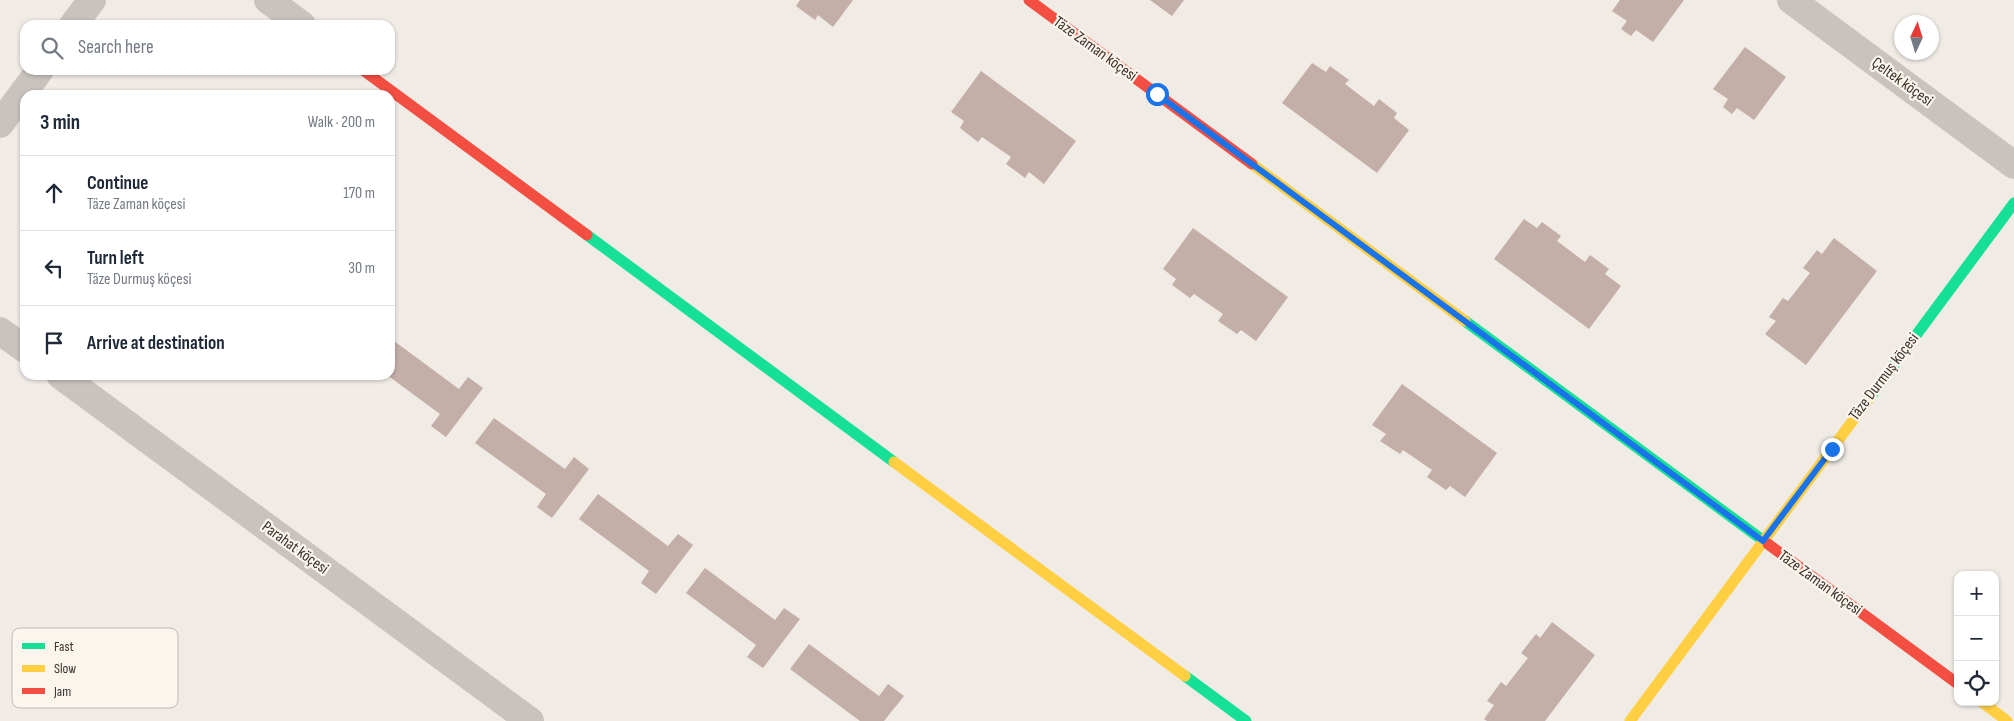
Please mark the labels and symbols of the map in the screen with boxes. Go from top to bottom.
street label: Täze Zaman köçesi [1050,12,1140,86]
north arrow [1894,15,1939,60]
street label: Çeltek köçesi [1868,53,1936,111]
route start [1146,83,1169,106]
street label: Täze Durmuş köçesi [1845,330,1923,424]
route end [1821,438,1844,461]
street label: Parahat köçesi [258,518,332,579]
street label: Täze Zaman köçesi [1775,546,1865,620]
legend [12,628,178,708]
text: Fast [54,638,74,655]
text: Slow [54,660,76,677]
text: Jam [53,683,71,700]

